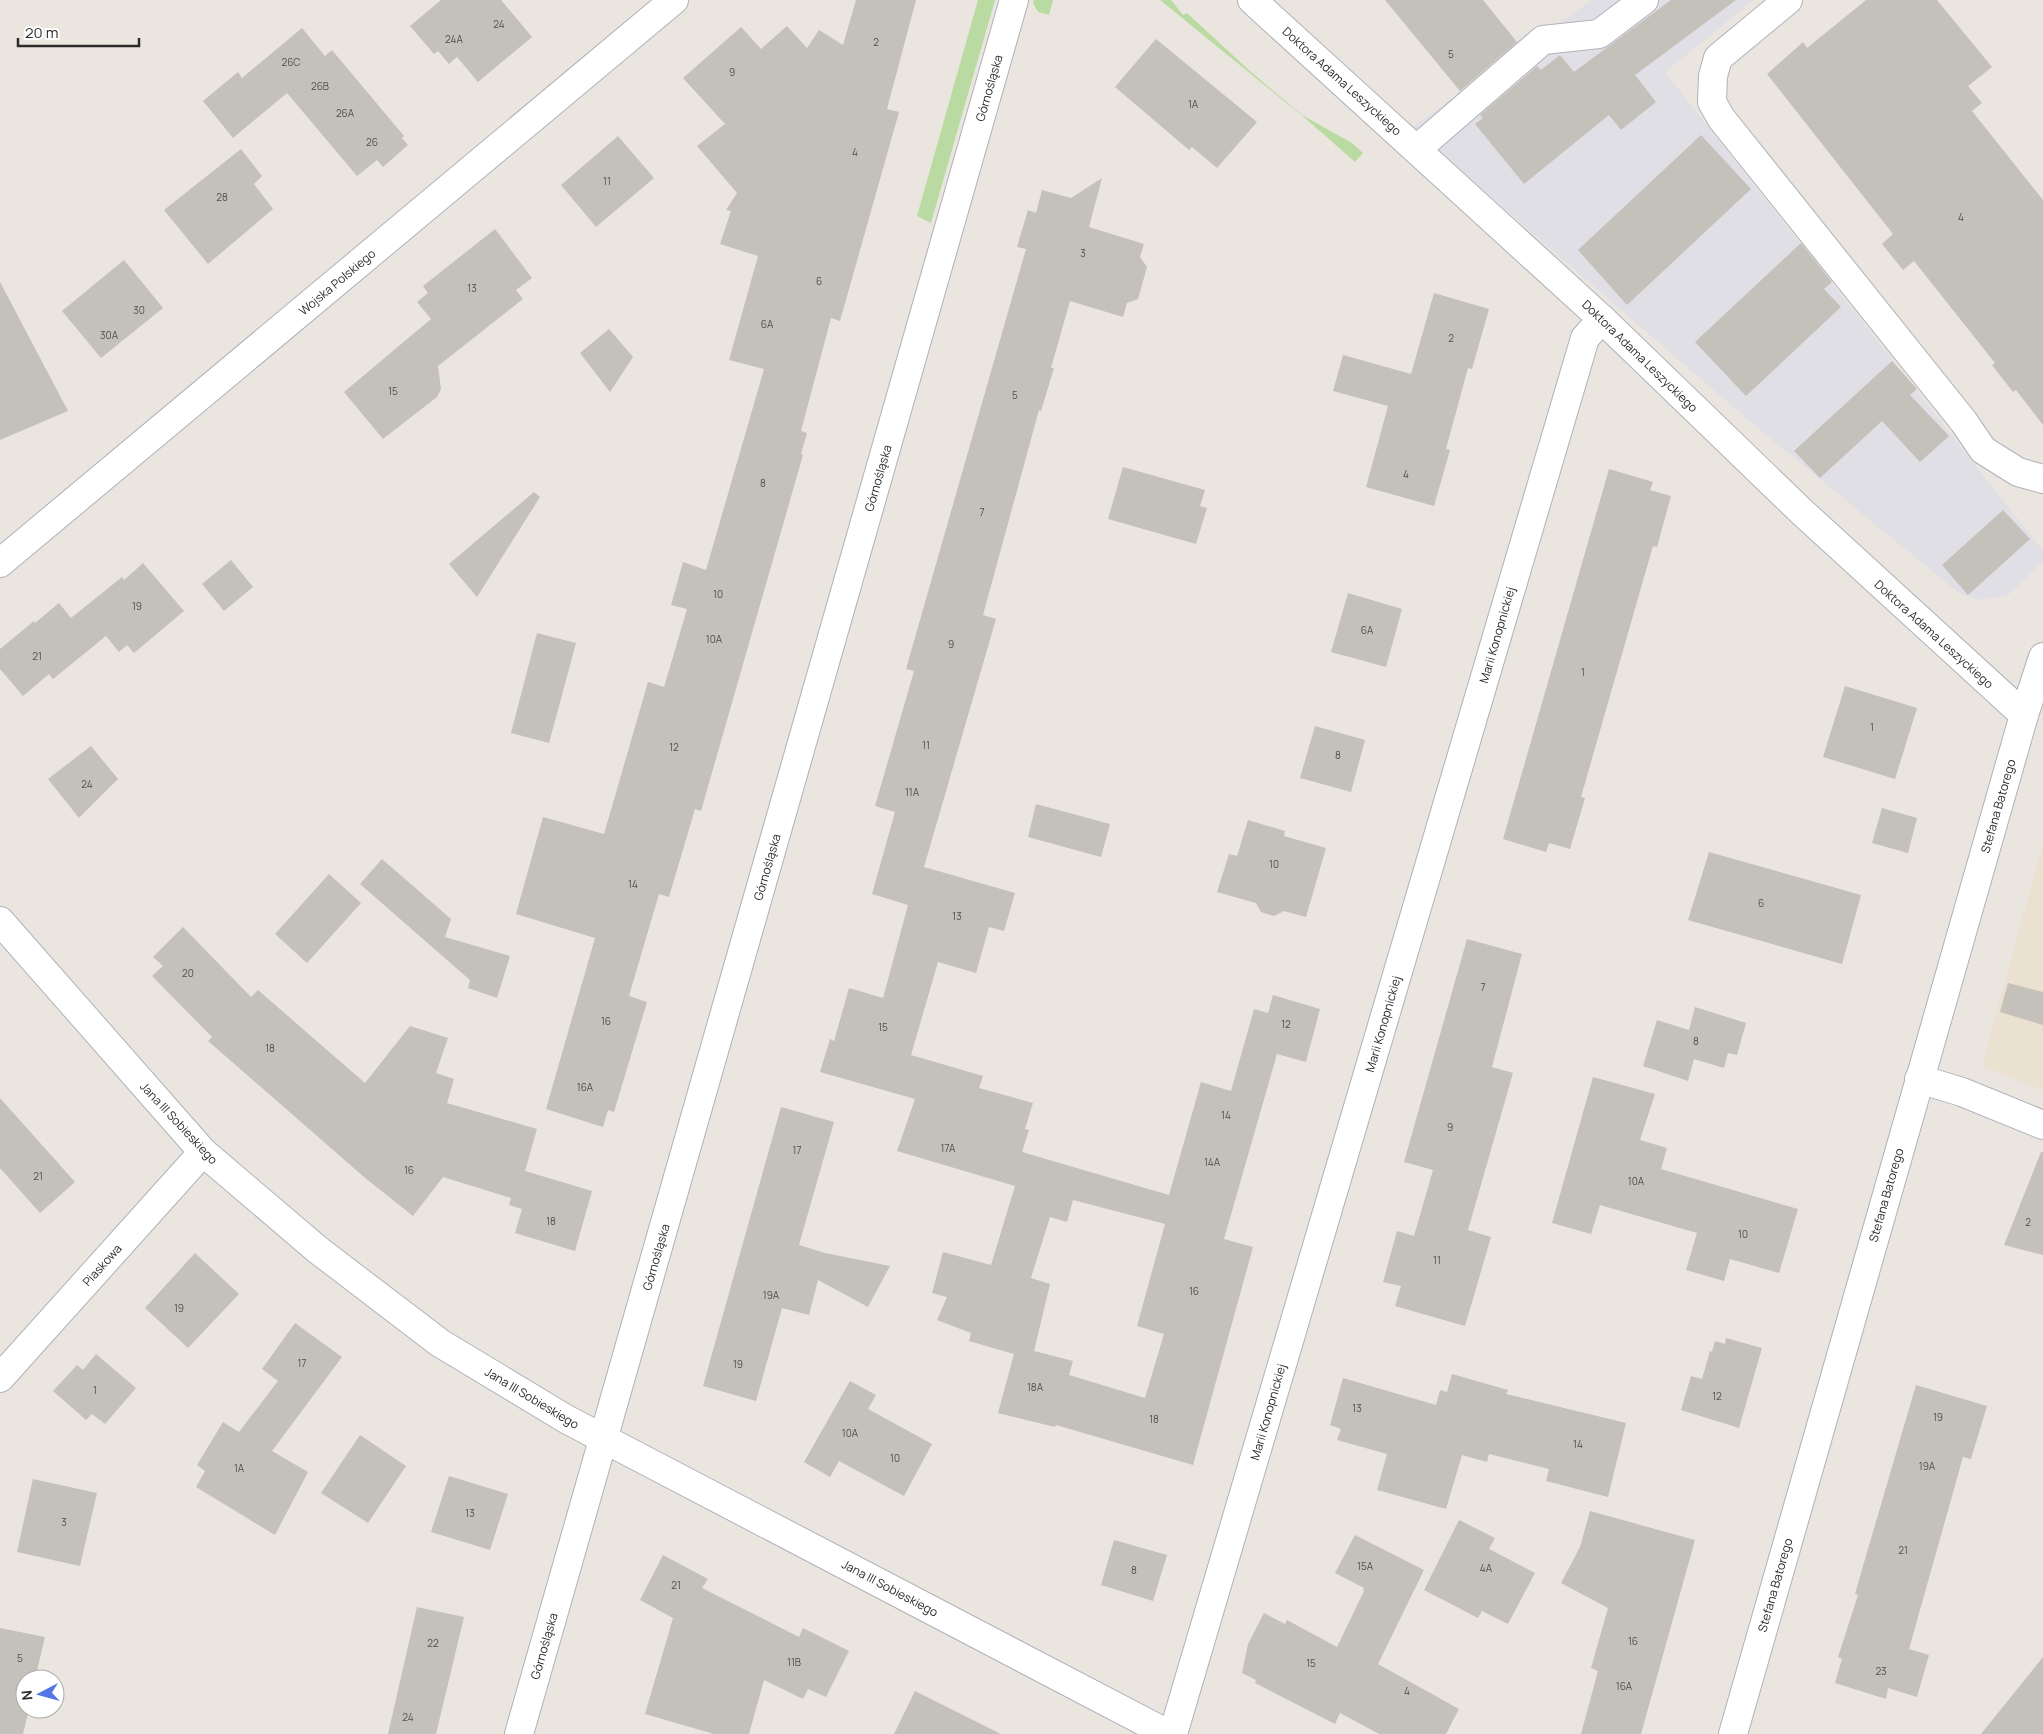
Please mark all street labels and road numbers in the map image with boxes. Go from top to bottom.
street label: Doktora Adama Leszyckiego [1279,23,1405,139]
street label: Górnośląska [971,53,1007,123]
street label: Wojska Polskiego [295,245,379,319]
street label: Doktora Adama Leszyckiego [1578,296,1702,416]
street label: Górnośląska [860,443,896,513]
street label: Doktora Adama Leszyckiego [1871,576,1997,692]
street label: Marii Konopnickiej [1475,585,1519,685]
street label: Stefana Batorego [1976,757,2020,855]
street label: Górnośląska [749,832,785,902]
street label: Marii Konopnickiej [1361,974,1405,1074]
street label: Jana III Sobieskiego [136,1078,222,1168]
street label: Stefana Batorego [1864,1146,1908,1244]
street label: Górnośląska [638,1222,674,1292]
street label: Piaskowa [79,1240,125,1290]
street label: Marii Konopnickiej [1246,1362,1290,1462]
street label: Jana III Sobieskiego [482,1363,582,1433]
street label: Stefana Batorego [1753,1536,1797,1634]
street label: Jana III Sobieskiego [839,1555,941,1621]
street label: Górnośląska [526,1611,562,1681]

